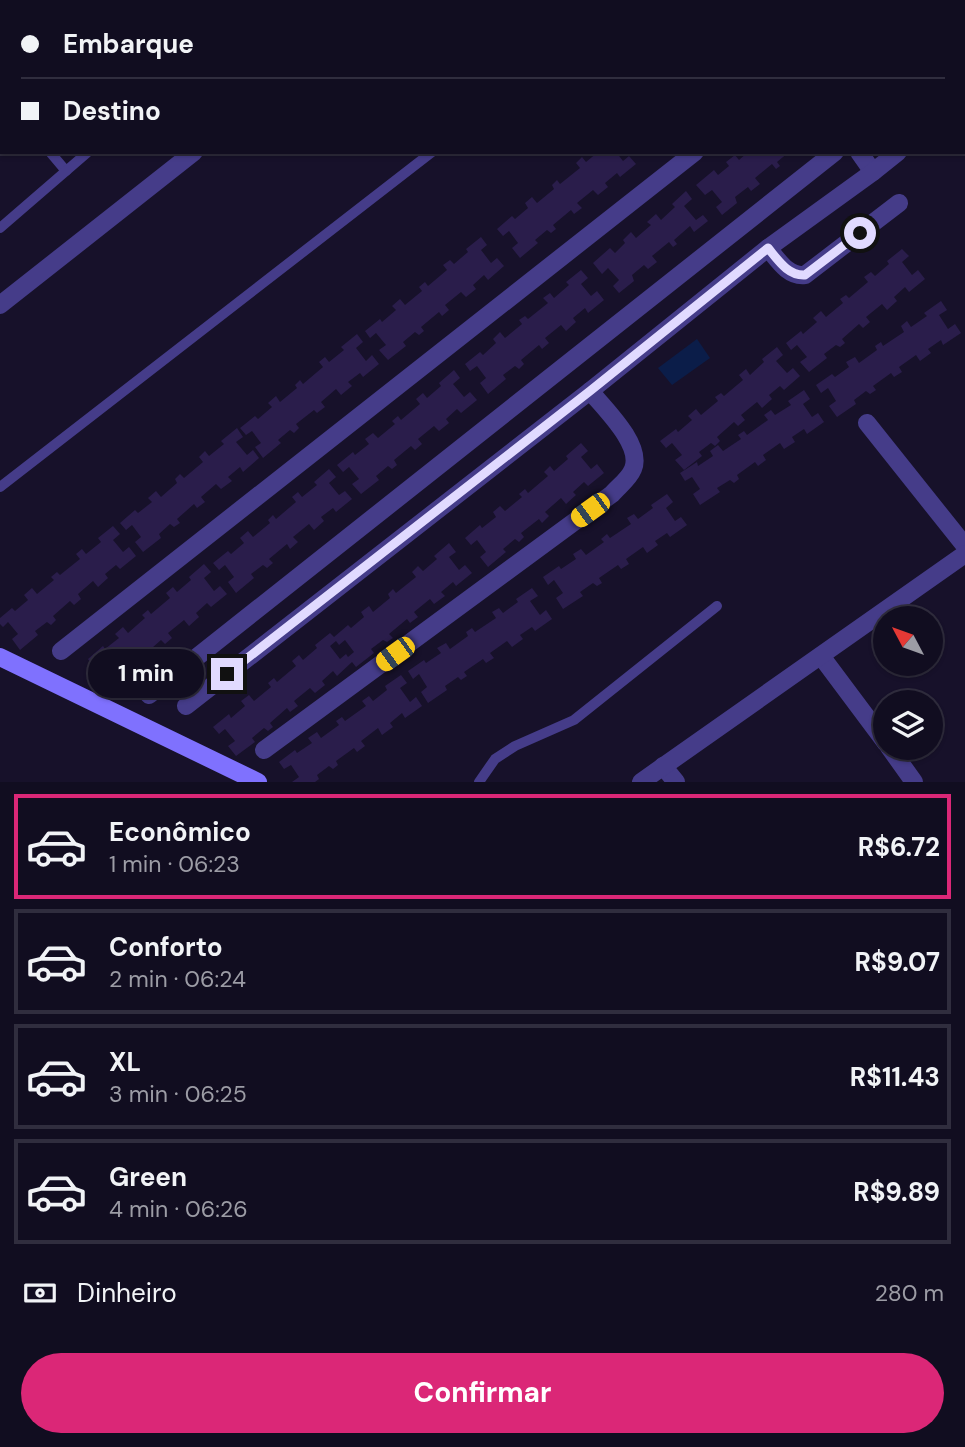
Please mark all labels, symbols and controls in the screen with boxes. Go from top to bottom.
text: Embarque [63,27,194,61]
text: Destino [63,94,161,128]
route start [844,217,876,249]
car [567,489,614,531]
north arrow [873,606,943,676]
map controls [873,606,943,760]
car [372,633,419,675]
callout: 1 min [87,650,202,698]
text: 1 min [118,658,174,688]
route end [211,658,243,690]
button: layers [873,690,943,760]
icon: car [25,815,88,878]
text: Econômico [109,815,251,849]
text: R$6.72 [858,830,940,864]
text: 1 min · 06:23 [109,849,240,879]
icon: car [25,930,88,993]
text: Conforto [109,930,223,964]
text: R$9.07 [855,945,940,979]
text: 2 min · 06:24 [109,964,246,994]
icon: car [25,1045,88,1108]
text: XL [109,1045,141,1079]
text: R$11.43 [850,1060,940,1094]
text: 3 min · 06:25 [109,1079,247,1109]
icon: car [25,1160,88,1223]
text: Green [109,1160,187,1194]
text: R$9.89 [853,1175,940,1209]
text: 4 min · 06:26 [109,1194,248,1224]
icon: cash [21,1274,59,1312]
text: Dinheiro [77,1276,177,1310]
text: 280 m [875,1278,944,1308]
button: Confirmar [21,1353,944,1433]

